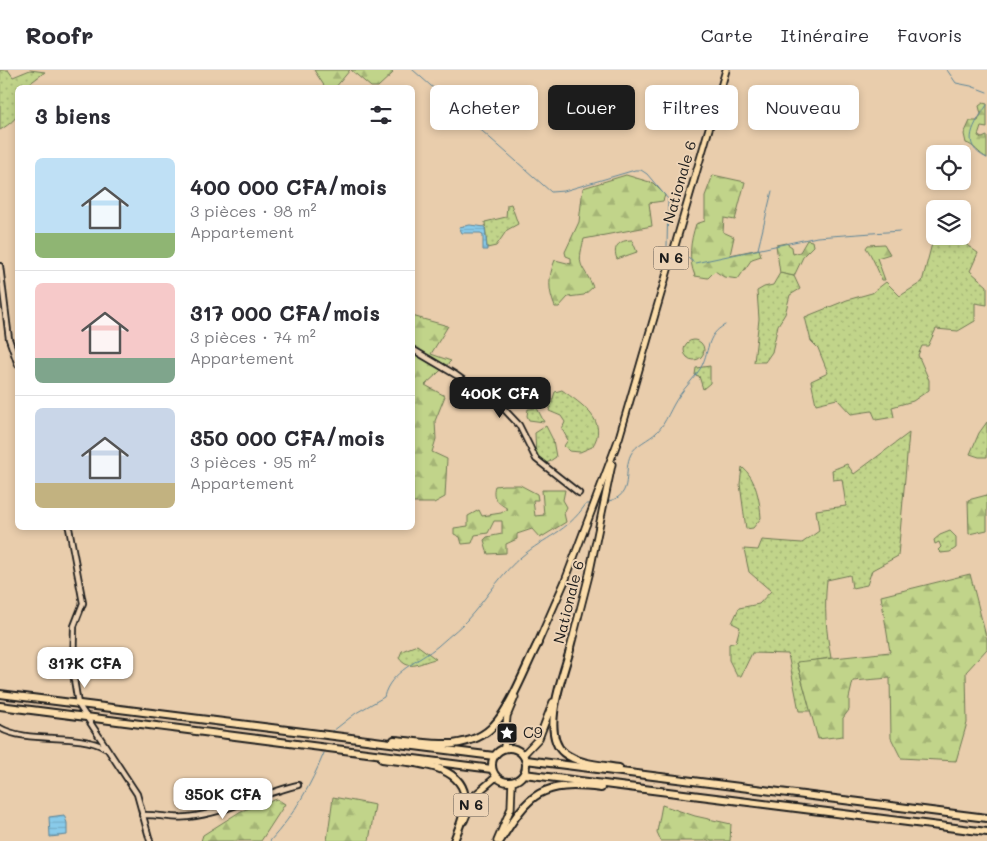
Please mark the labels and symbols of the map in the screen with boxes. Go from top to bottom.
street label: Nationale 6 [658,138,700,225]
road number: N 6 [654,247,688,270]
pin: 400K CFA [448,376,552,419]
street label: Nationale 6 [548,558,588,645]
pin: 317K CFA [33,646,137,689]
place icon: C9 [495,721,519,745]
place label: C9 [523,722,543,742]
pin: 350K CFA [171,778,275,820]
road number: N 6 [454,794,488,816]

